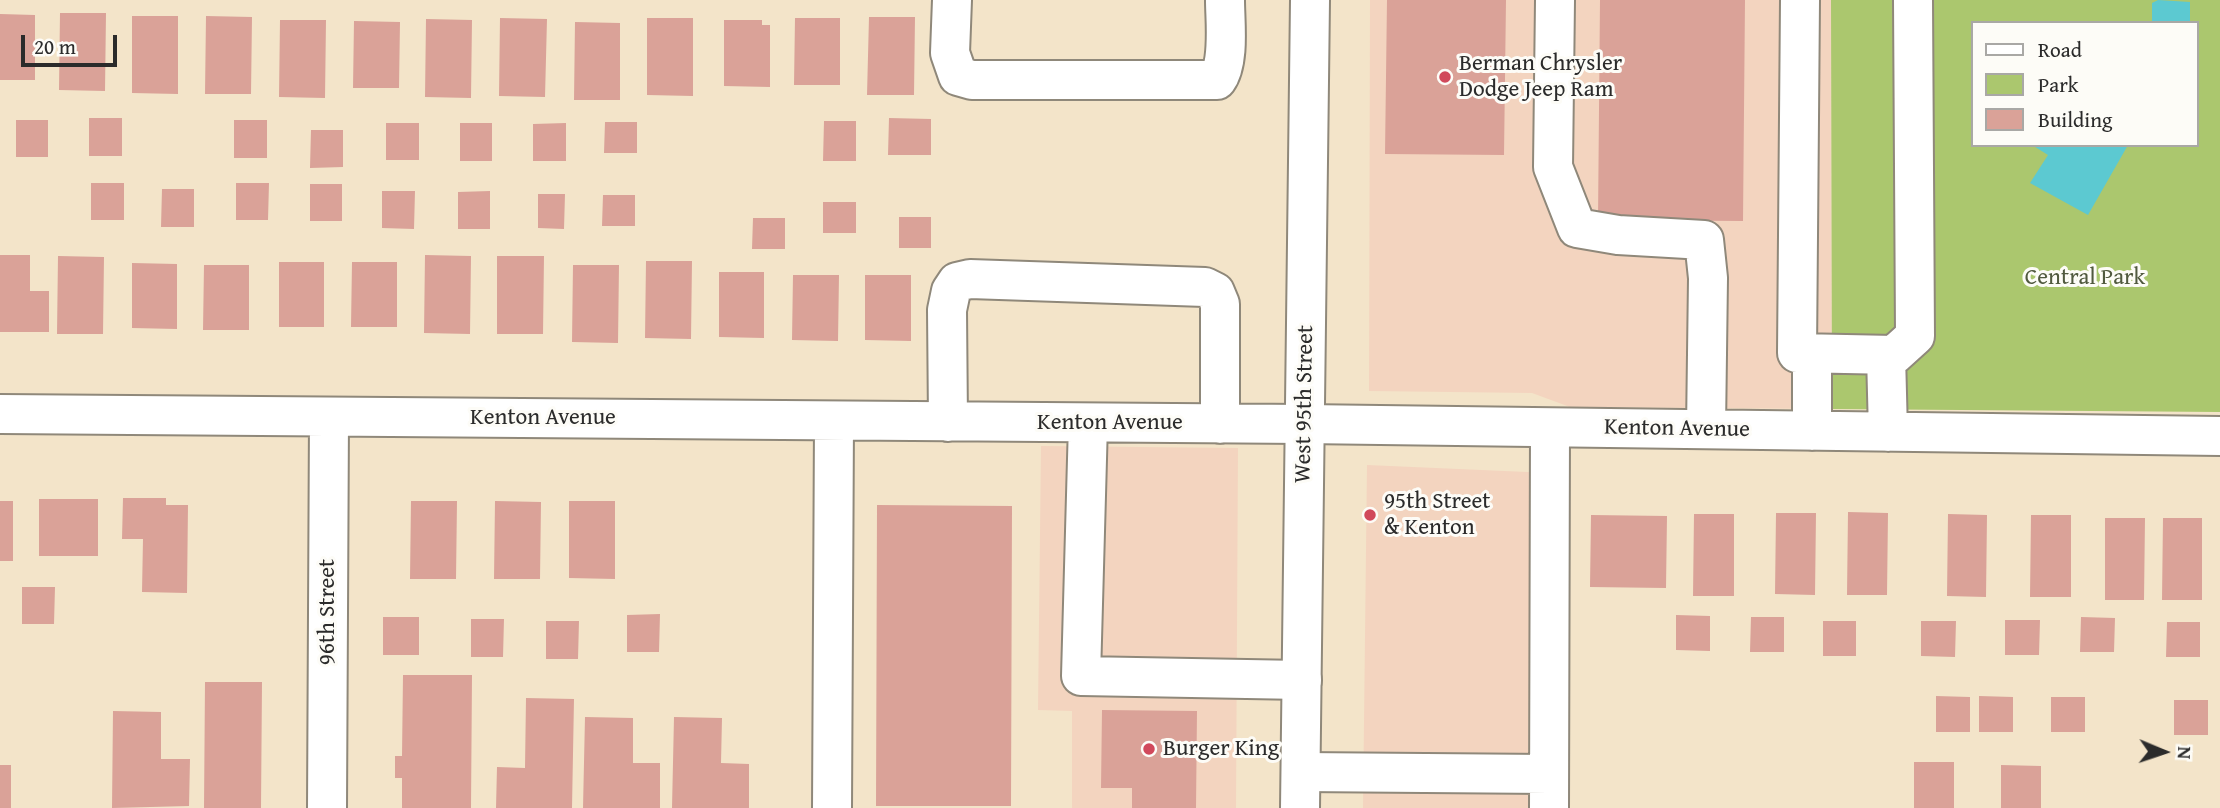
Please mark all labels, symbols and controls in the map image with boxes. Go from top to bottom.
scale bar [24,21,121,65]
legend [1972,21,2199,147]
text: 20 m [34,31,76,62]
text: Road [2038,34,2082,65]
place label: Berman Chrysler Dodge Jeep Ram [1459,50,1622,104]
marker: Berman Chrysler Dodge Jeep Ram [1437,69,1453,85]
text: Park [2038,69,2079,100]
text: Building [2038,104,2112,135]
park label: Central Park [2025,264,2145,292]
street label: West 95th Street [1290,325,1320,483]
street label: Kenton Avenue [470,404,616,432]
street label: Kenton Avenue [1037,409,1183,437]
street label: Kenton Avenue [1604,414,1750,444]
place label: 95th Street & Kenton [1384,488,1490,542]
marker: 95th Street & Kenton [1362,507,1378,523]
street label: 96th Street [314,559,342,665]
north arrow [2129,717,2199,787]
place label: Burger King [1163,735,1279,763]
marker: Burger King [1141,741,1157,757]
text: N [2171,746,2199,760]

